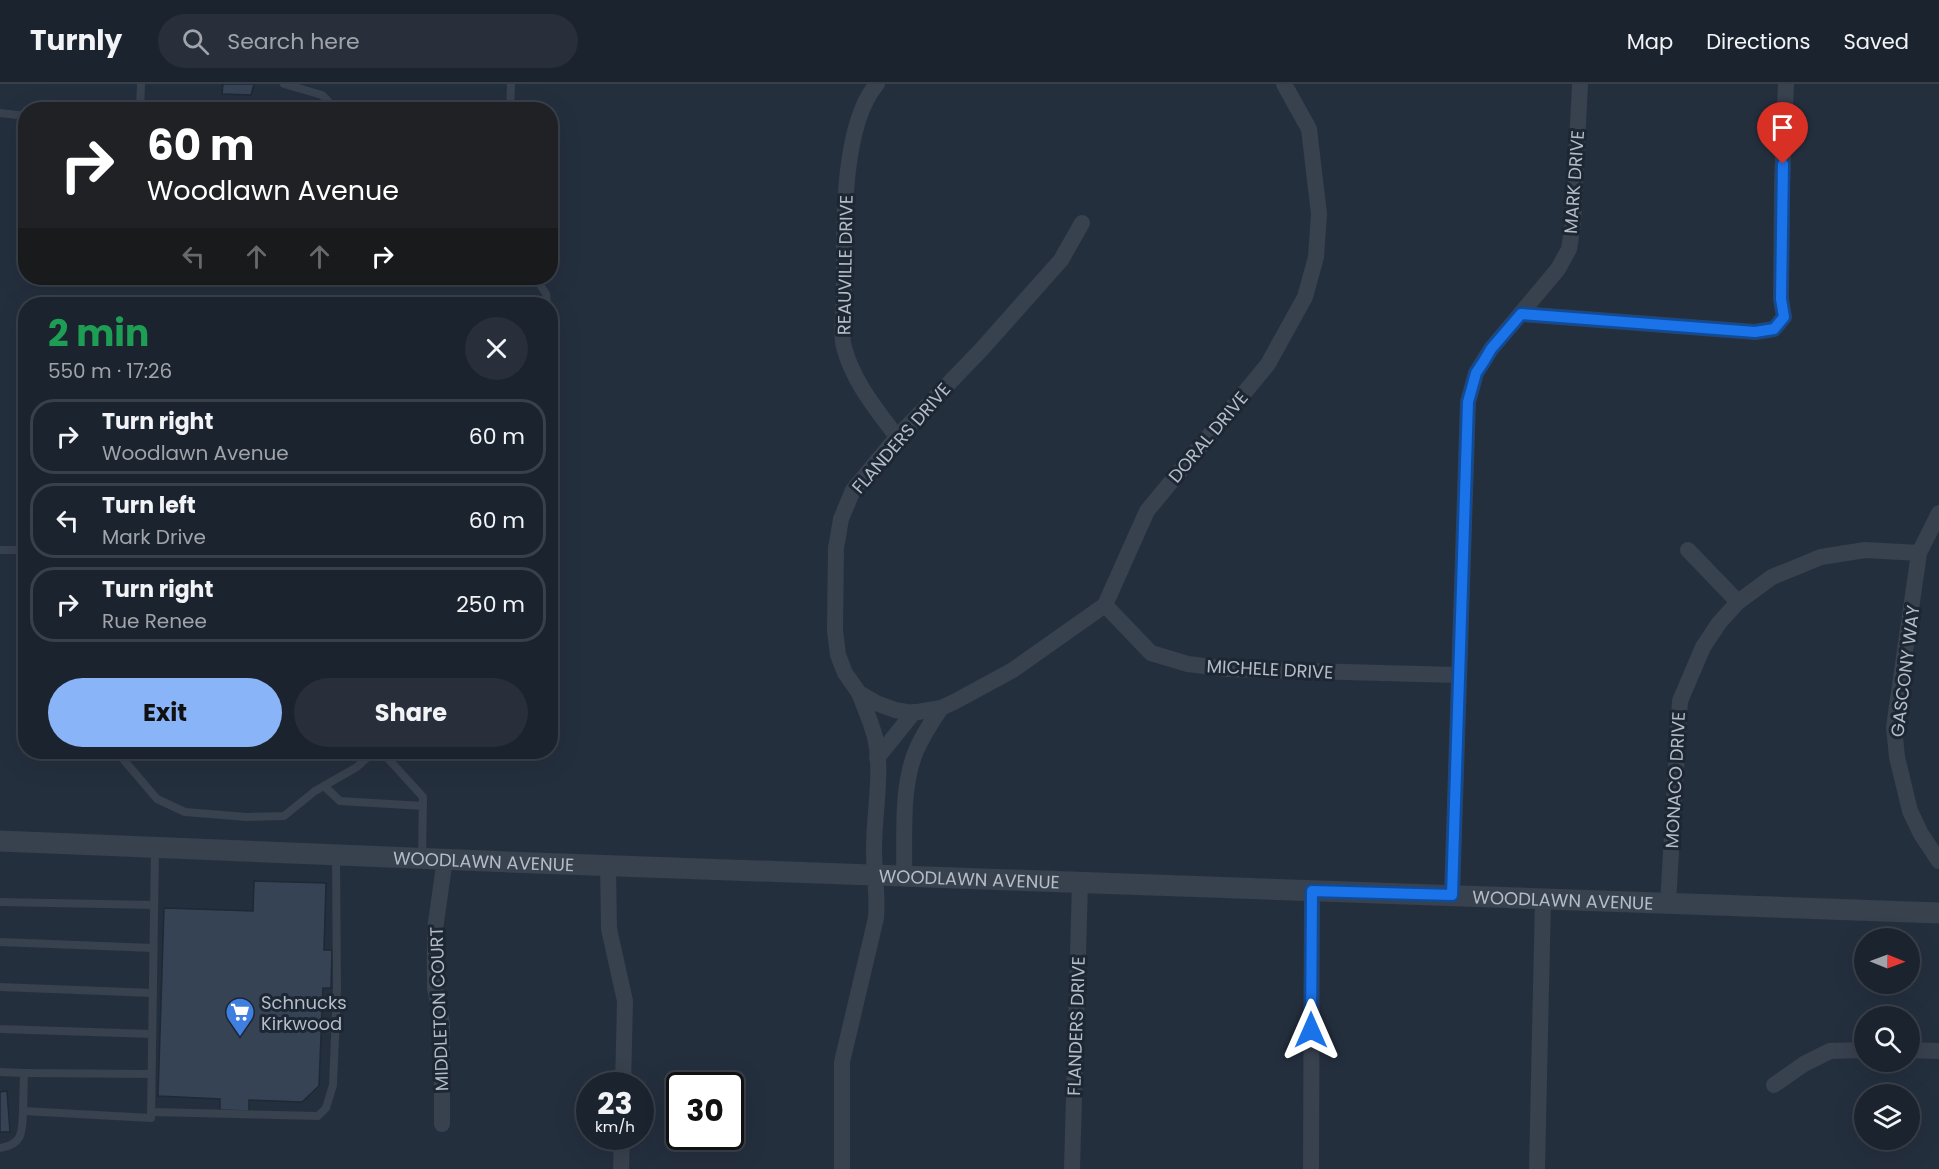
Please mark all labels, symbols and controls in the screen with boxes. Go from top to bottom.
search box [158,14,578,68]
text: Turnly [30,21,122,60]
icon: search [179,25,212,58]
text: Search here [227,26,360,57]
text: Map [1627,27,1673,56]
text: Directions [1706,27,1810,56]
text: Saved [1843,27,1909,56]
pin [1757,102,1808,164]
icon: arrive [1766,111,1799,144]
text: 60 m [147,116,255,175]
icon: right [48,126,126,204]
street label: MARK DRIVE [1558,129,1590,235]
text: Woodlawn Avenue [147,172,399,209]
street label: REAUVILLE DRIVE [831,195,859,335]
icon: left [177,240,210,273]
icon: ahead [240,240,273,273]
icon: ahead [303,240,336,273]
icon: right [366,240,399,273]
text: 2 min [48,308,149,359]
button: close [465,317,528,380]
text: 550 m · 17:26 [48,357,172,385]
street label: FLANDERS DRIVE [846,377,956,499]
street label: DORAL DRIVE [1162,386,1254,488]
text: Turn right [102,406,213,437]
icon: right [51,420,84,453]
text: 60 m [469,421,525,452]
text: Woodlawn Avenue [102,439,289,467]
text: Turn left [102,490,196,521]
icon: left [51,504,84,537]
text: 60 m [469,505,525,536]
text: Mark Drive [102,523,206,551]
text: Turn right [102,574,213,605]
icon: right [51,588,84,621]
text: 250 m [456,589,525,620]
street label: GASCONY WAY [1884,603,1926,738]
text: Rue Renee [102,607,207,635]
street label: MICHELE DRIVE [1206,653,1334,685]
button: Exit [48,678,282,747]
button: Share [294,678,528,747]
street label: MONACO DRIVE [1659,711,1691,849]
street label: WOODLAWN AVENUE [393,845,575,877]
street label: WOODLAWN AVENUE [878,863,1060,894]
street label: WOODLAWN AVENUE [1472,884,1654,915]
street label: MIDDLETON COURT [424,926,454,1092]
north arrow [1854,928,1920,994]
map controls [1854,928,1920,1150]
street label: FLANDERS DRIVE [1061,956,1091,1096]
place label: Schnucks Kirkwood [261,990,347,1036]
supermarket icon: Schnucks Kirkwood [224,996,256,1038]
position arrow [1279,998,1343,1062]
button: search [1854,1006,1920,1072]
speed limit sign: 30 [666,1072,744,1150]
text: 23 [597,1082,633,1125]
button: layers [1854,1084,1920,1150]
text: km/h [595,1116,635,1137]

